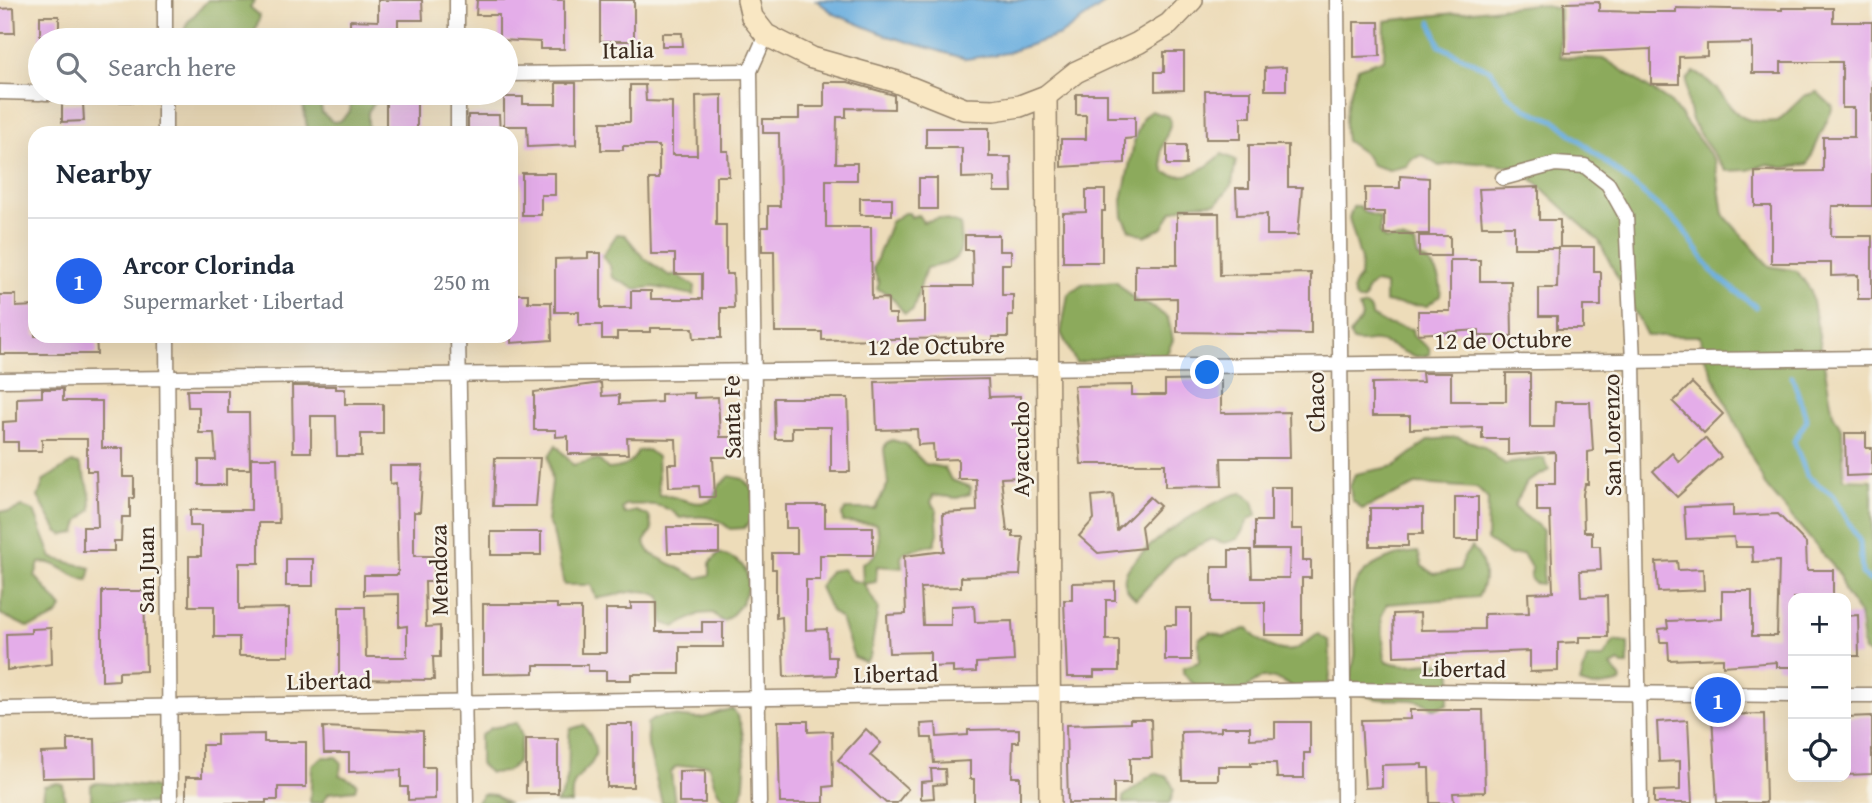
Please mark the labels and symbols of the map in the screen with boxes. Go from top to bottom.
street label: Italia [602,32,655,67]
street label: 12 de Octubre [1434,321,1572,358]
street label: 12 de Octubre [867,327,1005,364]
your location [1190,355,1224,389]
street label: Chaco [1297,371,1334,433]
street label: San Lorenzo [1593,373,1630,497]
street label: Santa Fe [713,375,750,459]
street label: Ayacucho [1003,401,1038,497]
street label: Mendoza [420,523,457,616]
street label: San Juan [128,526,163,614]
street label: Libertad [1421,650,1507,687]
street label: Libertad [853,655,939,692]
street label: Libertad [286,662,372,699]
pin: 1 [1695,674,1741,726]

